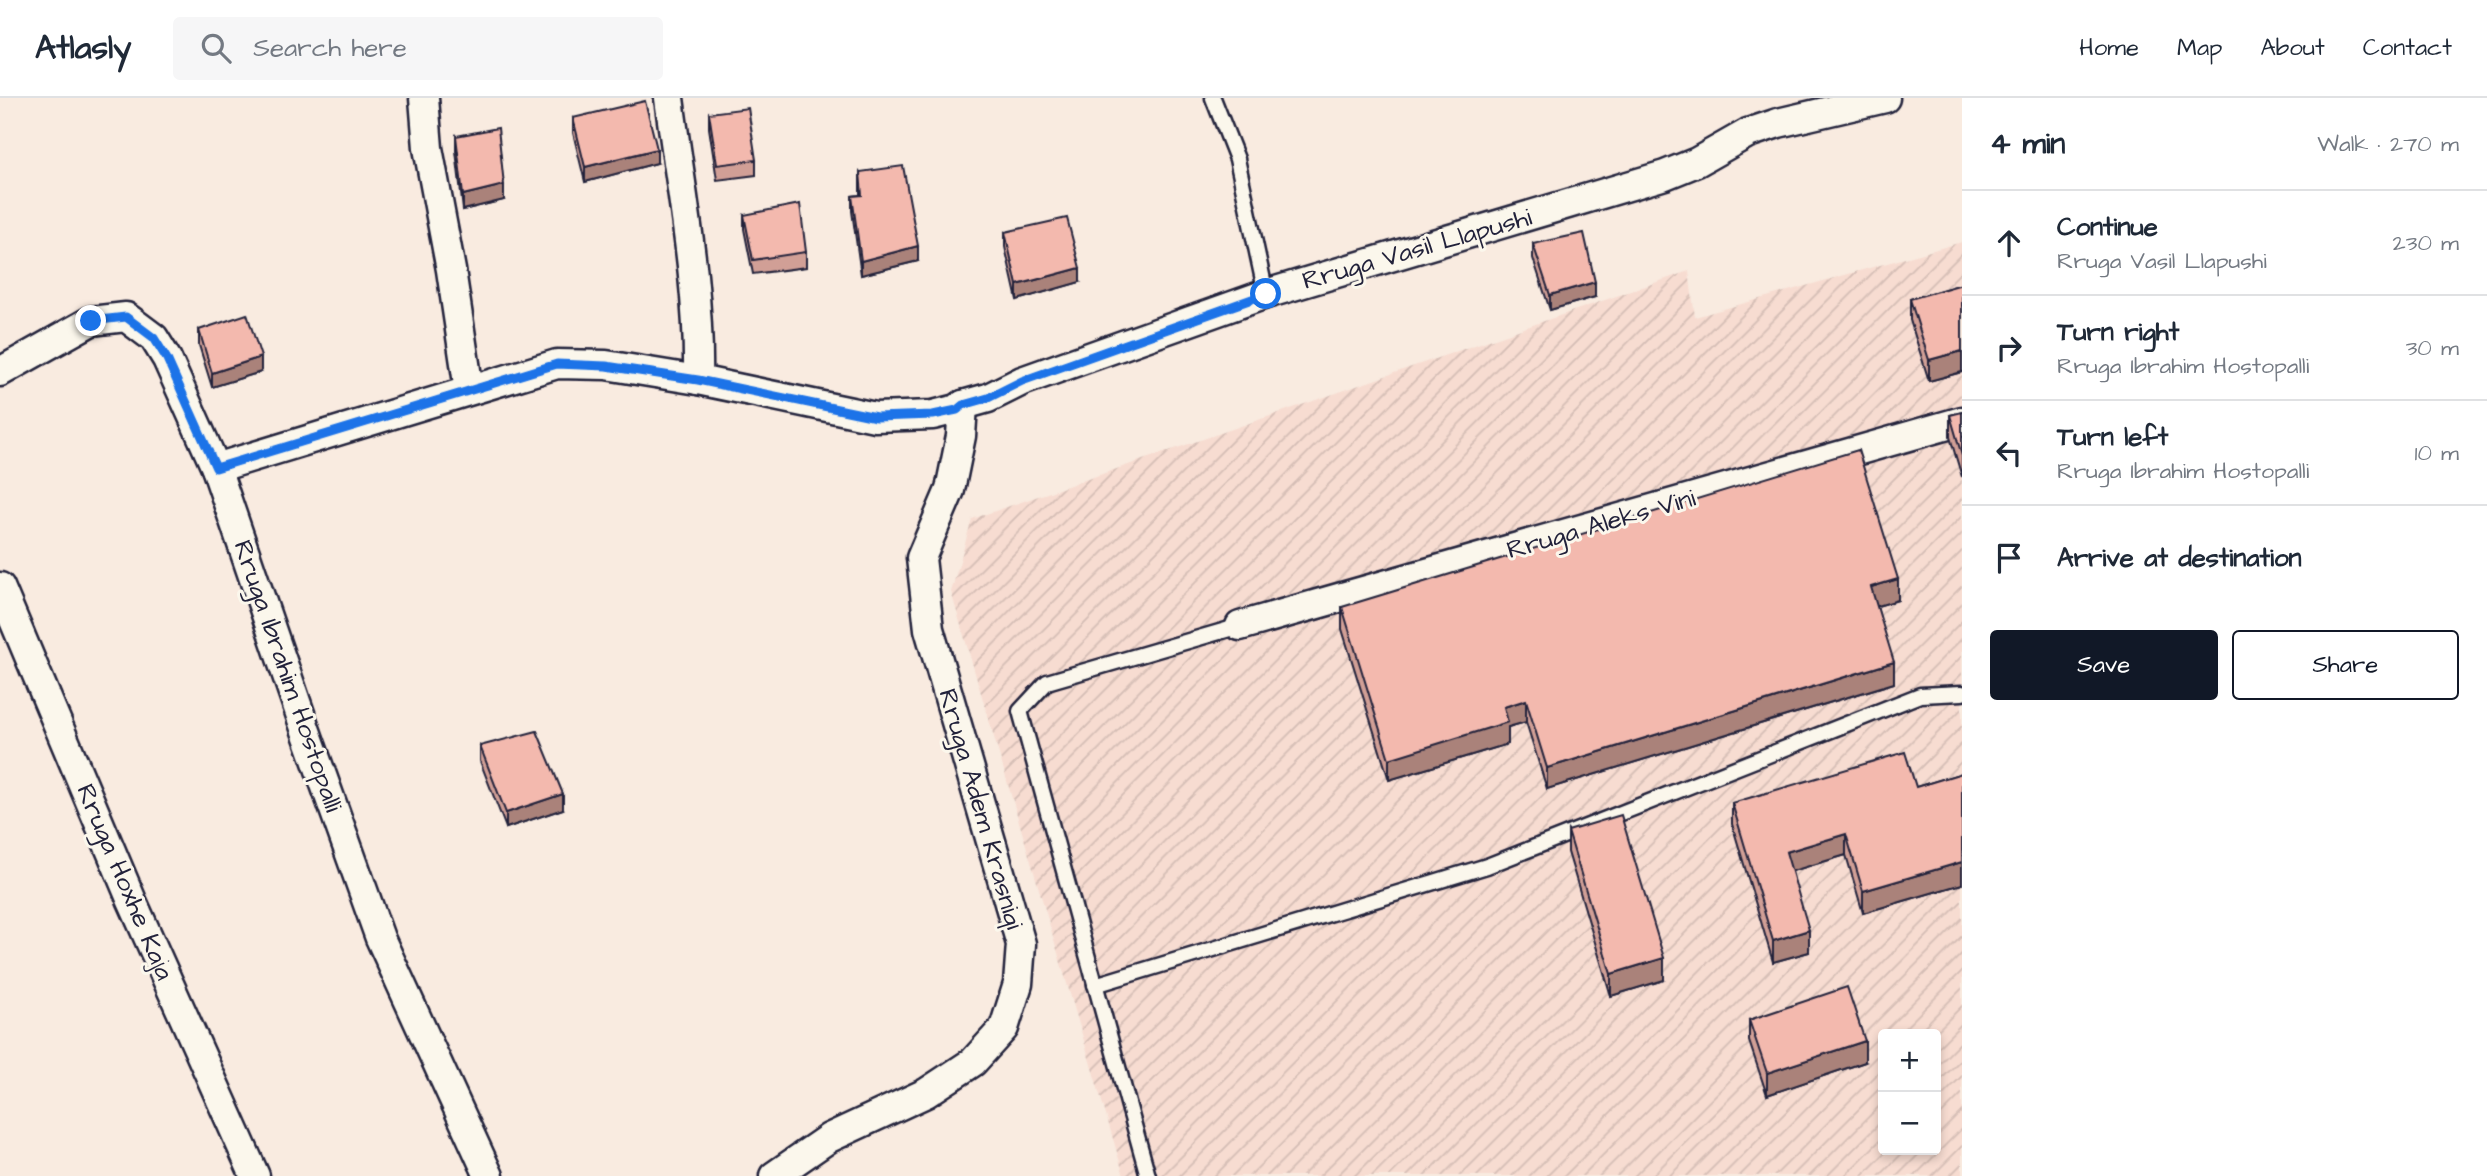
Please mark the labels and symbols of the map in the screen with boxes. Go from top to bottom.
street label: Rruga Vasil Llapushi [1298,199,1536,301]
route start [1250,278,1281,309]
route end [75,305,106,336]
street label: Rruga Aleks Vini [1503,480,1700,570]
street label: Rruga Ibrahim Hostopalli [223,535,351,817]
street label: Rruga Adem Krasniqi [928,685,1033,934]
street label: Rruga Hoxhe Kaja [66,778,183,986]

